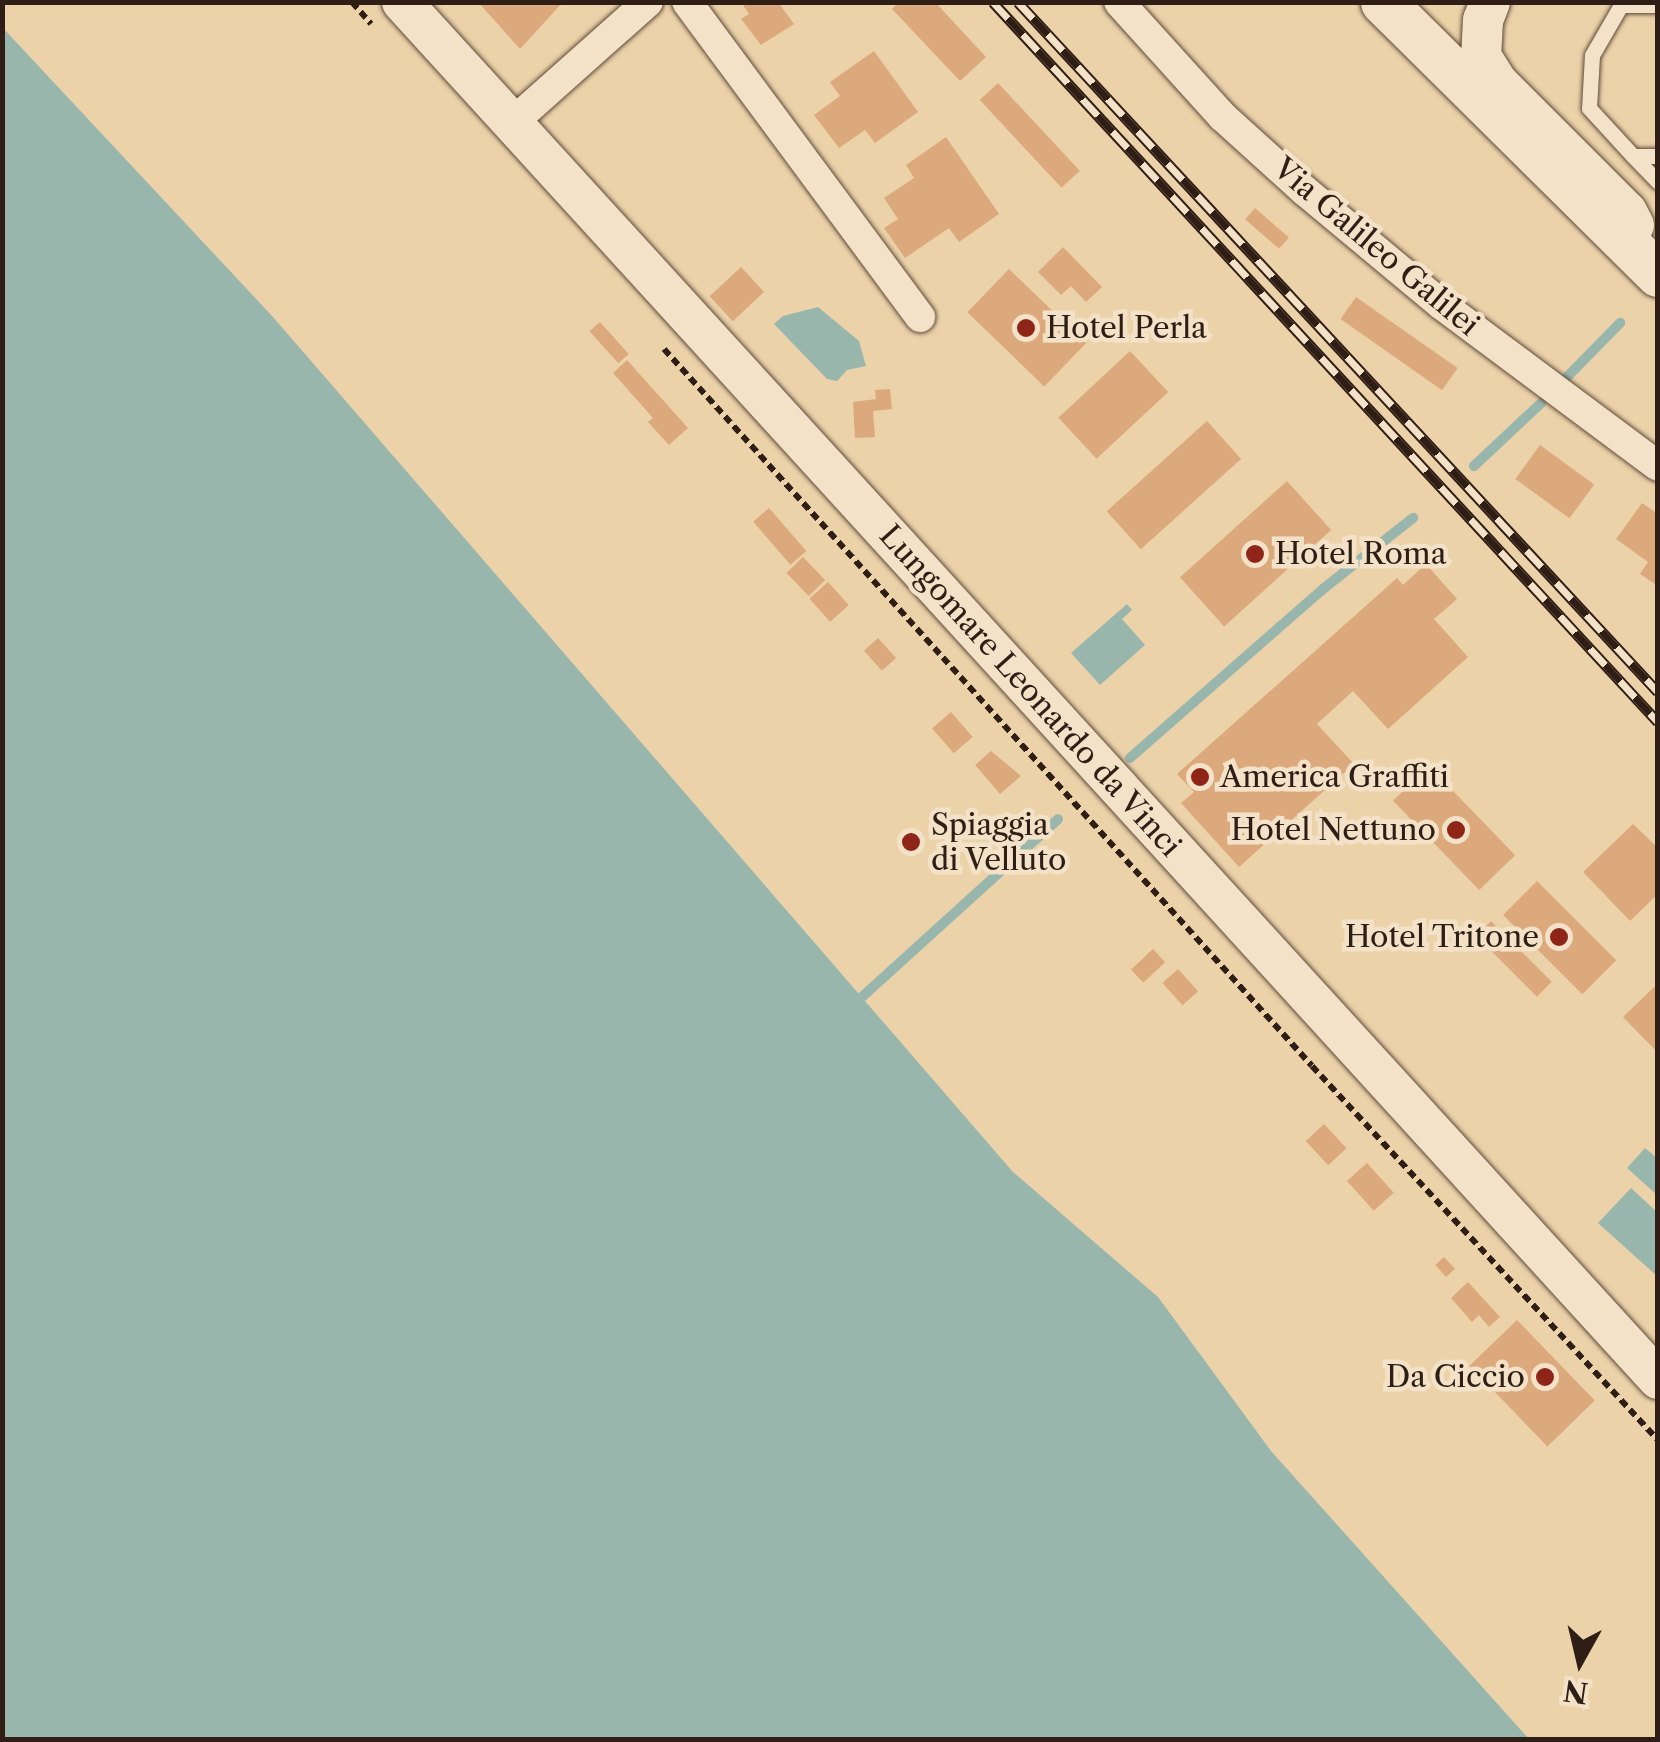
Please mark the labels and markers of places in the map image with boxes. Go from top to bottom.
place label: Hotel Perla [1046,310,1207,346]
marker: Hotel Perla [1015,317,1037,339]
place label: Hotel Roma [1275,536,1447,572]
marker: Hotel Roma [1244,543,1266,565]
place label: America Graffiti [1220,759,1449,795]
marker: America Graffiti [1189,766,1211,788]
place label: Spiaggia di Velluto [931,807,1067,878]
place label: Hotel Nettuno [1231,812,1436,848]
marker: Hotel Nettuno [1445,819,1467,841]
marker: Spiaggia di Velluto [900,831,922,853]
place label: Hotel Tritone [1344,919,1539,955]
marker: Hotel Tritone [1548,926,1570,948]
place label: Da Ciccio [1386,1359,1525,1395]
marker: Da Ciccio [1534,1366,1556,1388]

